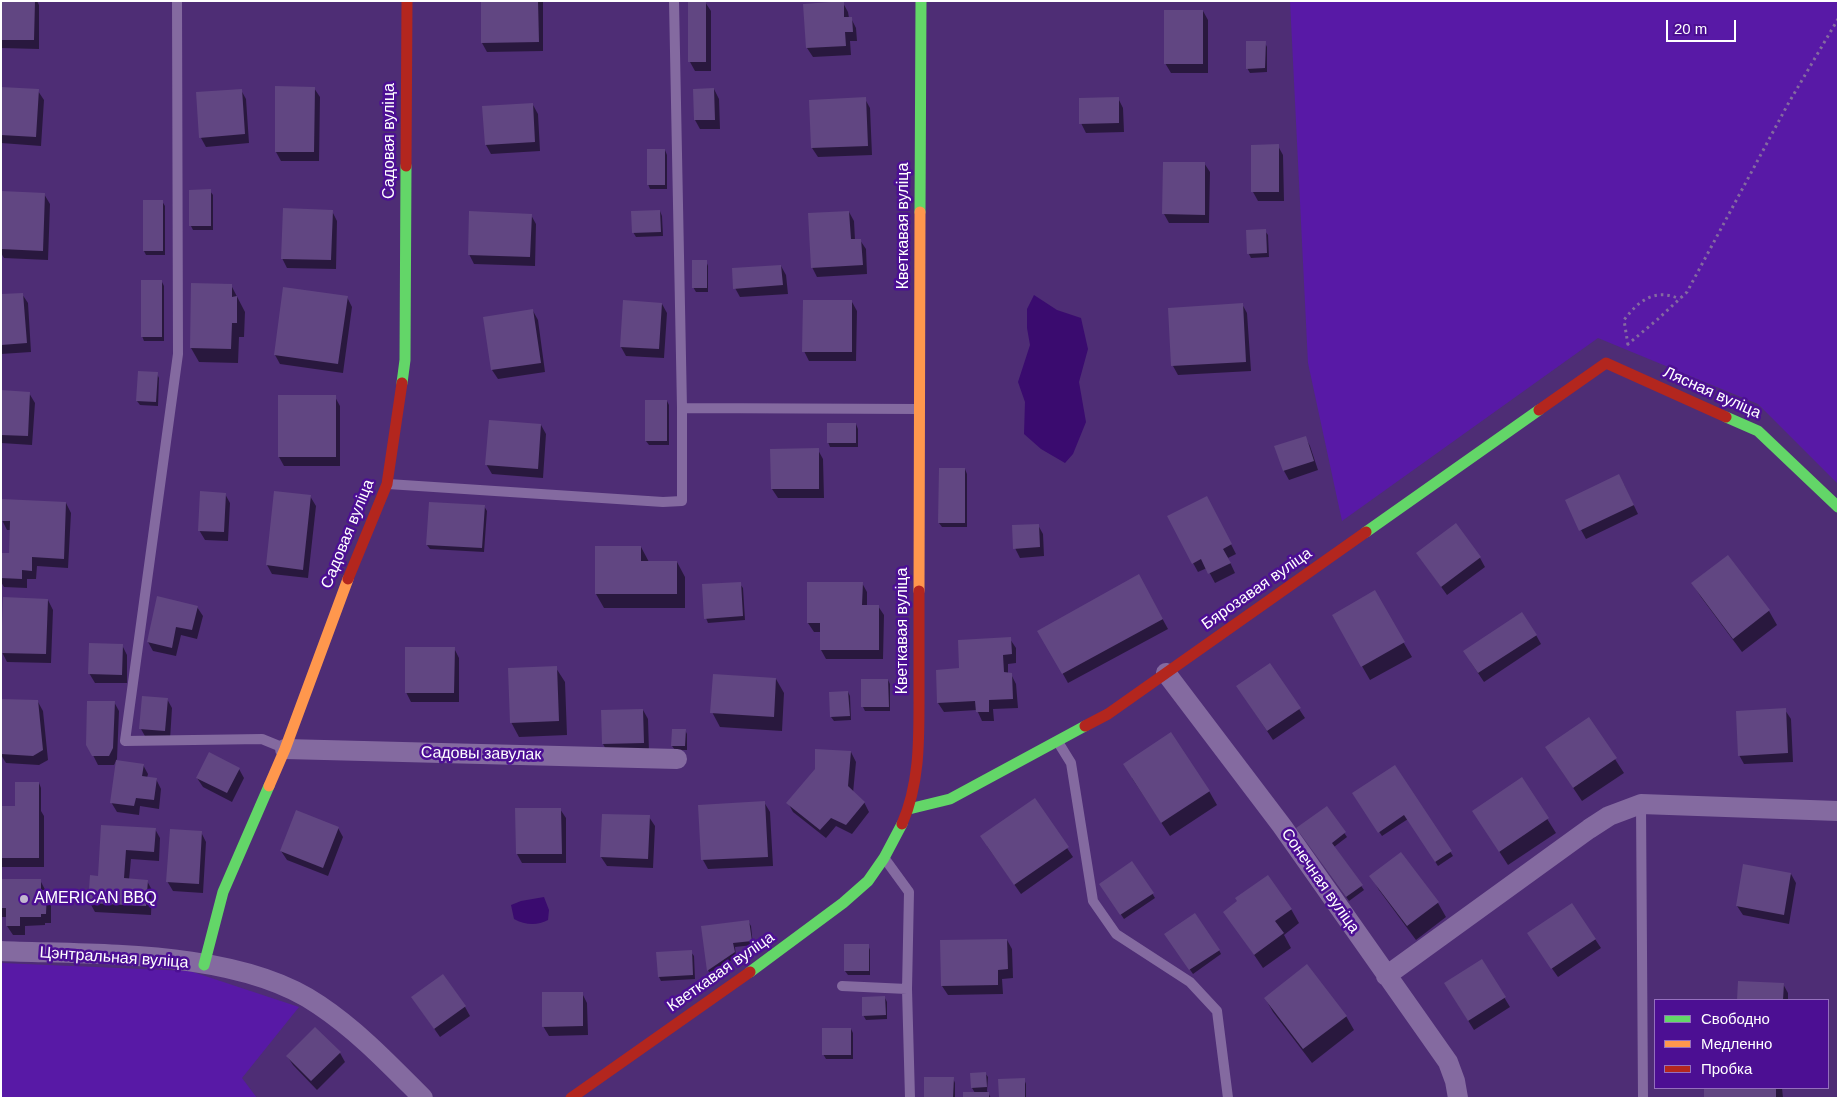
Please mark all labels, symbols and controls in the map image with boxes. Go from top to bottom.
scale bar [1669,10,1739,42]
text: 20 m [1674,20,1707,37]
street label: Садовая вуліца [380,83,400,199]
street label: Кветкавая вуліца [894,163,914,289]
street label: Лясная вуліца [1660,363,1764,423]
street label: Садовая вуліца [317,477,379,591]
street label: Бярозавая вуліца [1198,544,1316,634]
street label: Кветкавая вуліца [893,568,913,694]
street label: Садовы завулак [421,743,541,765]
street label: Сонечная вуліца [1277,825,1363,937]
place label: AMERICAN BBQ [34,889,157,909]
marker: AMERICAN BBQ [18,893,30,905]
street label: Кветкавая вуліца [664,928,778,1016]
street label: Цэнтральная вуліца [39,943,189,973]
legend [1654,999,1829,1089]
text: Свободно [1701,1010,1770,1027]
text: Медленно [1701,1035,1772,1052]
text: Пробка [1701,1060,1752,1077]

